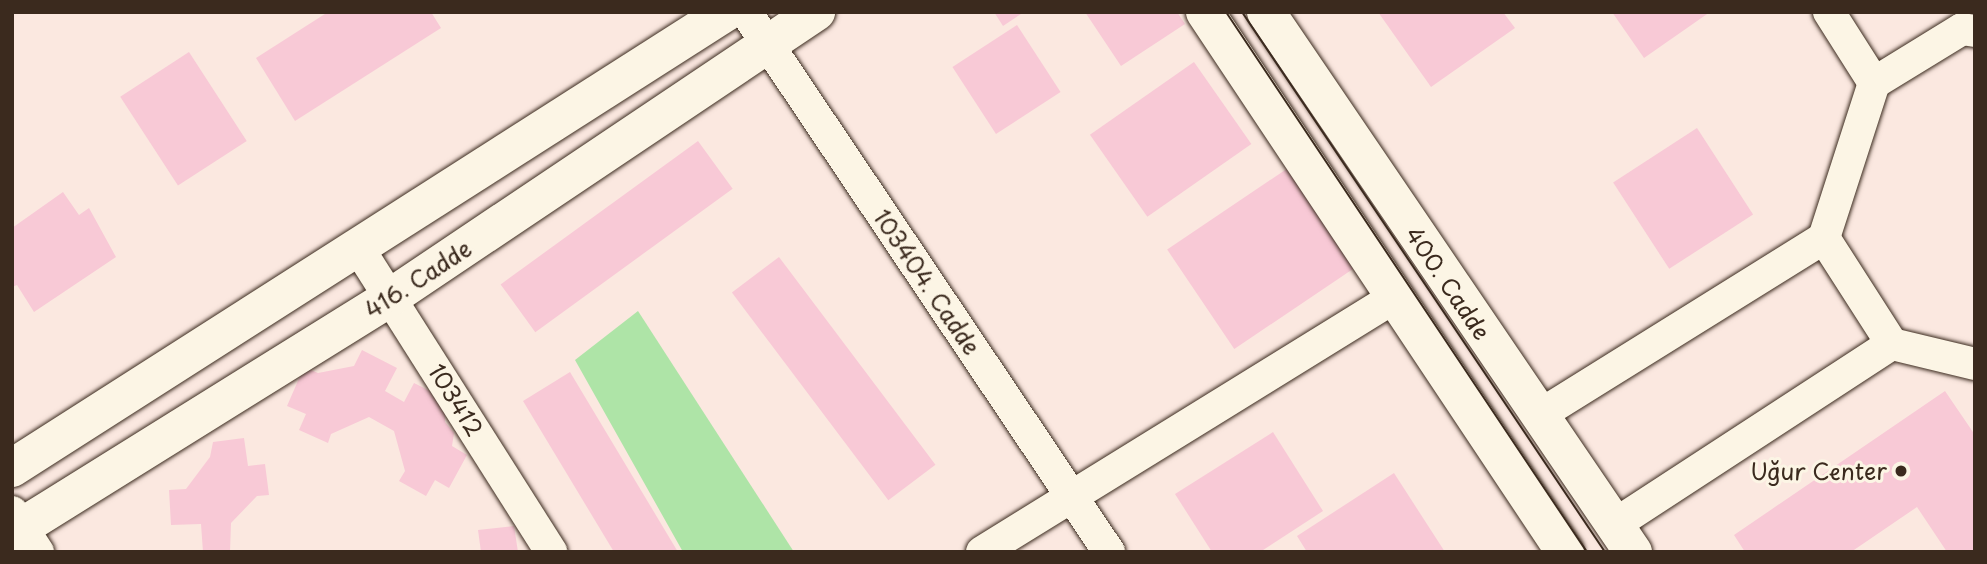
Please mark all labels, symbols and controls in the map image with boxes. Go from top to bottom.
street label: 103404. Cadde [868,204,986,360]
street label: 400. Cadde [1400,221,1496,345]
street label: 416. Cadde [358,234,478,324]
street label: 103412 [423,359,489,441]
place label: Uğur Center [1749,457,1887,485]
marker: Uğur Center [1893,463,1909,479]

